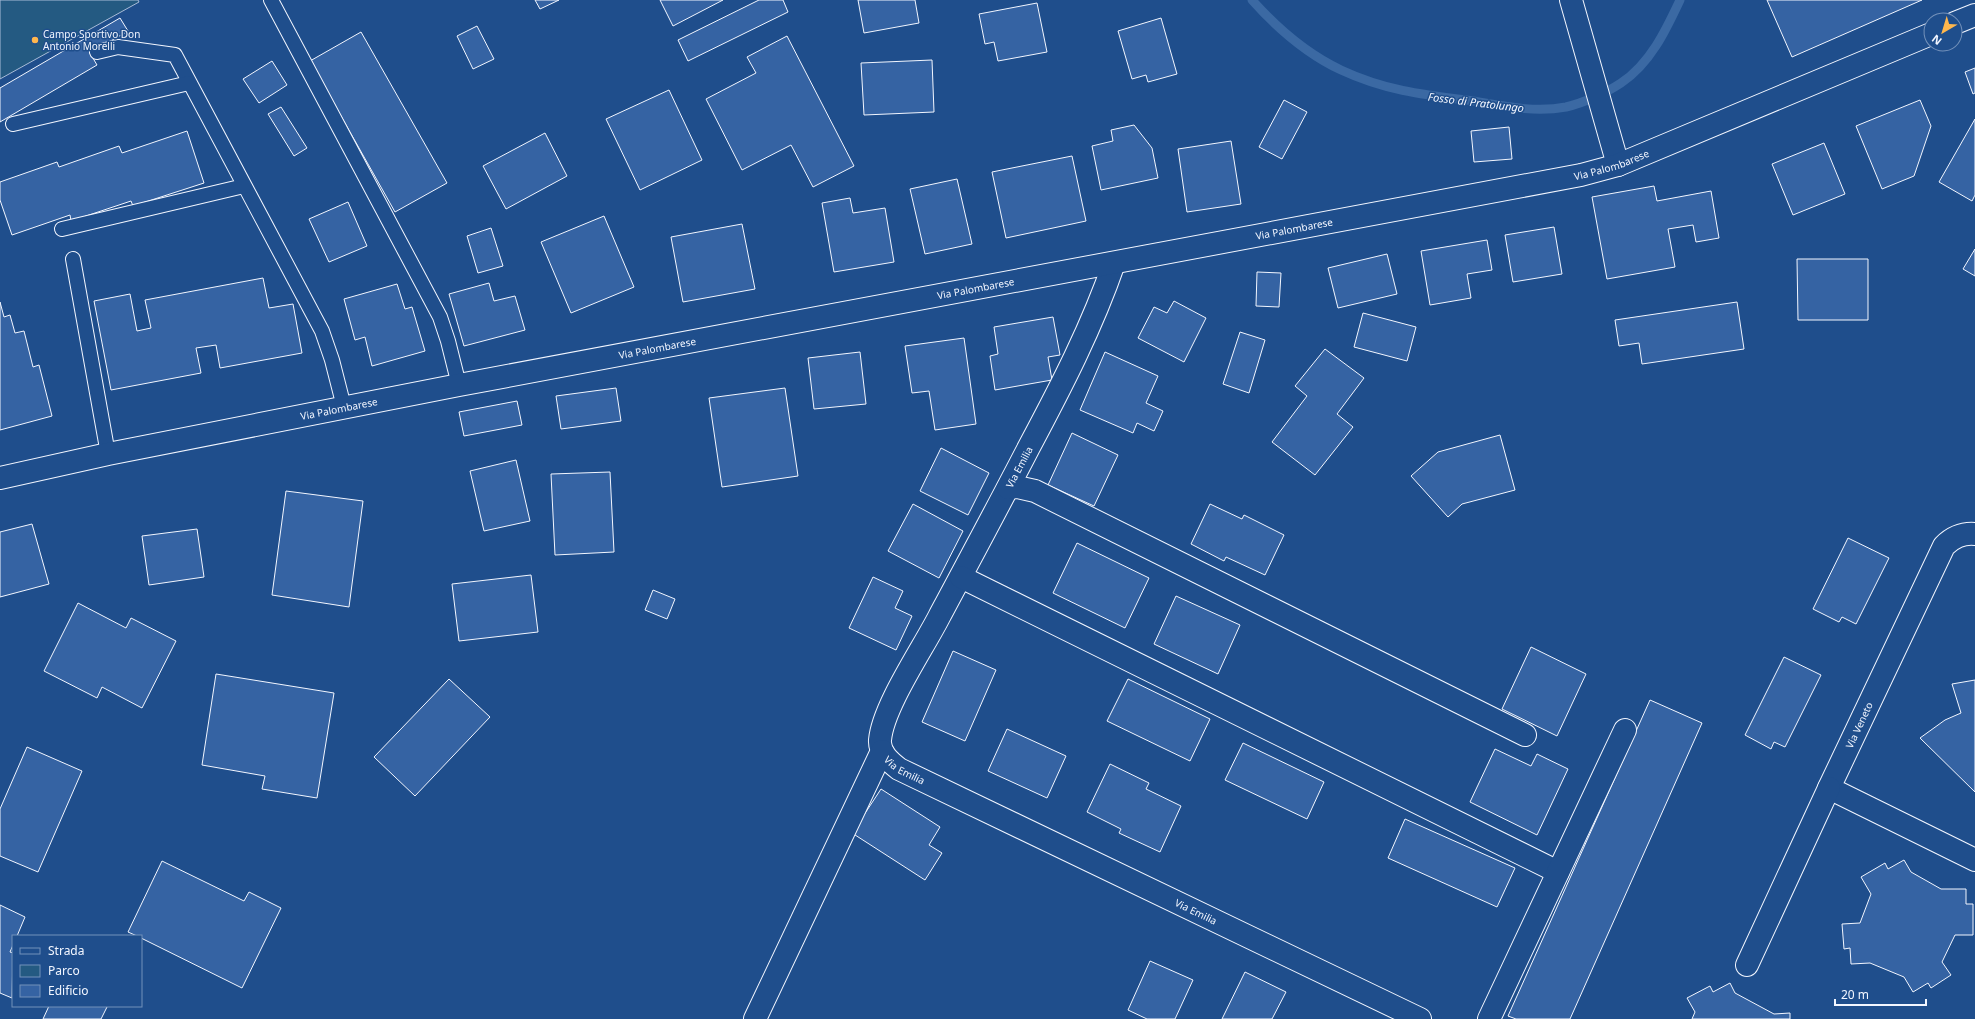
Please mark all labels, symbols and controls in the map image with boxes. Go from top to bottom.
north arrow [1923,12,1963,52]
place label: Campo Sportivo Don Antonio Morelli [43,27,140,53]
text: N [1928,32,1945,49]
marker: Campo Sportivo Don Antonio Morelli [30,35,40,45]
water label: Fosso di Pratolungo [1427,89,1525,115]
street label: Via Palombarese [1573,146,1651,183]
street label: Via Palombarese [1254,215,1334,243]
street label: Via Palombarese [936,274,1016,302]
street label: Via Palombarese [617,334,697,362]
street label: Via Palombarese [299,394,379,423]
street label: Via Emilia [1002,444,1036,490]
street label: Via Veneto [1842,700,1876,750]
street label: Via Emilia [881,753,927,787]
street label: Via Emilia [1173,895,1219,928]
legend [12,935,142,1007]
text: Strada [48,942,84,959]
text: Parco [48,962,80,979]
scale bar [1835,981,1926,1007]
text: Edificio [48,982,89,999]
text: 20 m [1841,986,1869,1003]

